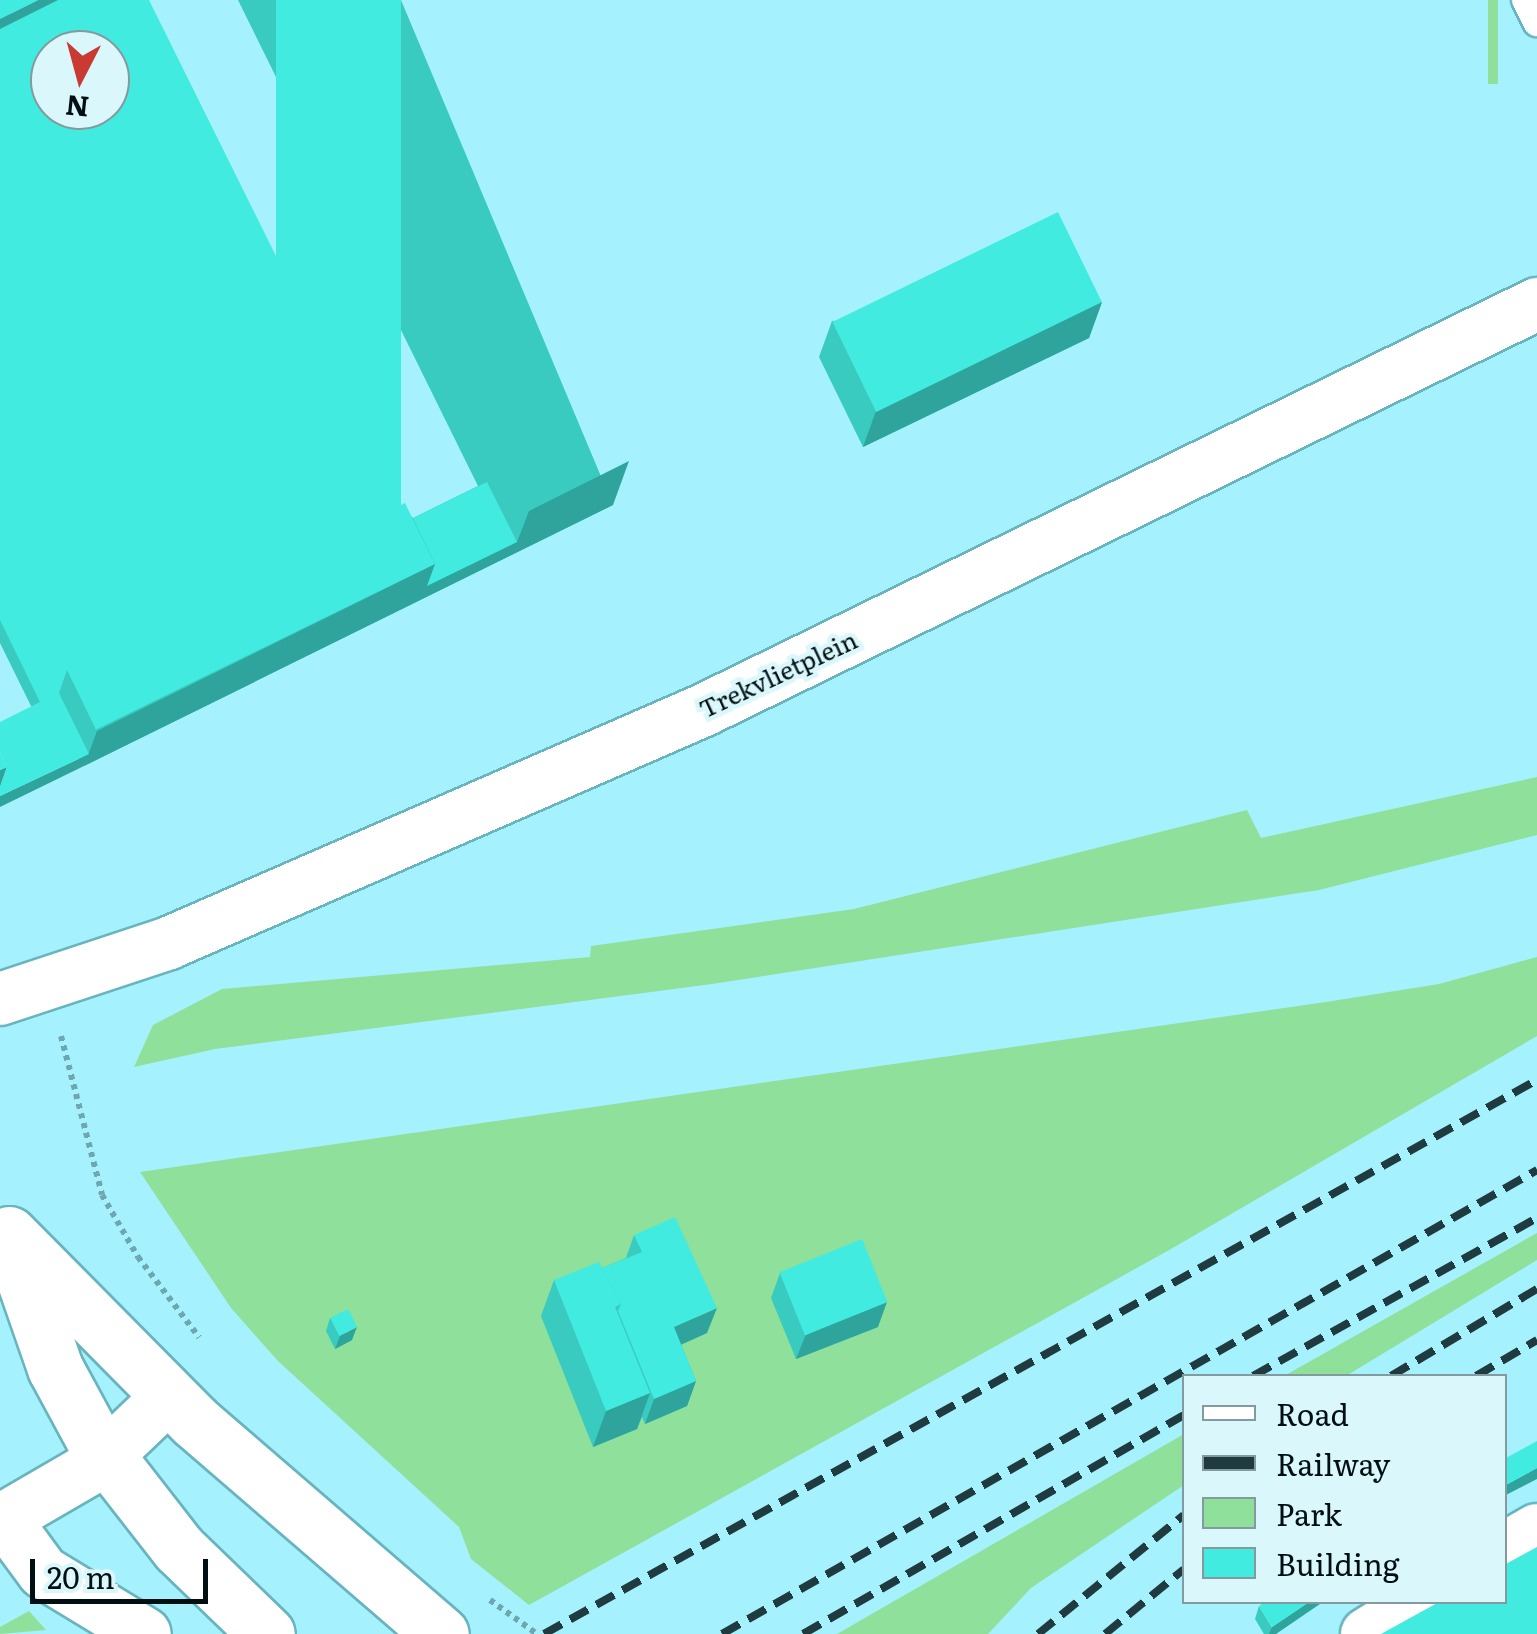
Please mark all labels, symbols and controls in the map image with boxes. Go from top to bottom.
north arrow [30,30,130,130]
text: N [63,86,91,130]
street label: Trekvlietplein [694,624,862,724]
legend [1182,1374,1507,1604]
text: Road [1276,1391,1349,1435]
text: Railway [1276,1441,1390,1485]
text: Park [1276,1491,1342,1535]
scale bar [35,1539,212,1601]
text: Building [1276,1541,1400,1585]
text: 20 m [47,1554,115,1598]

